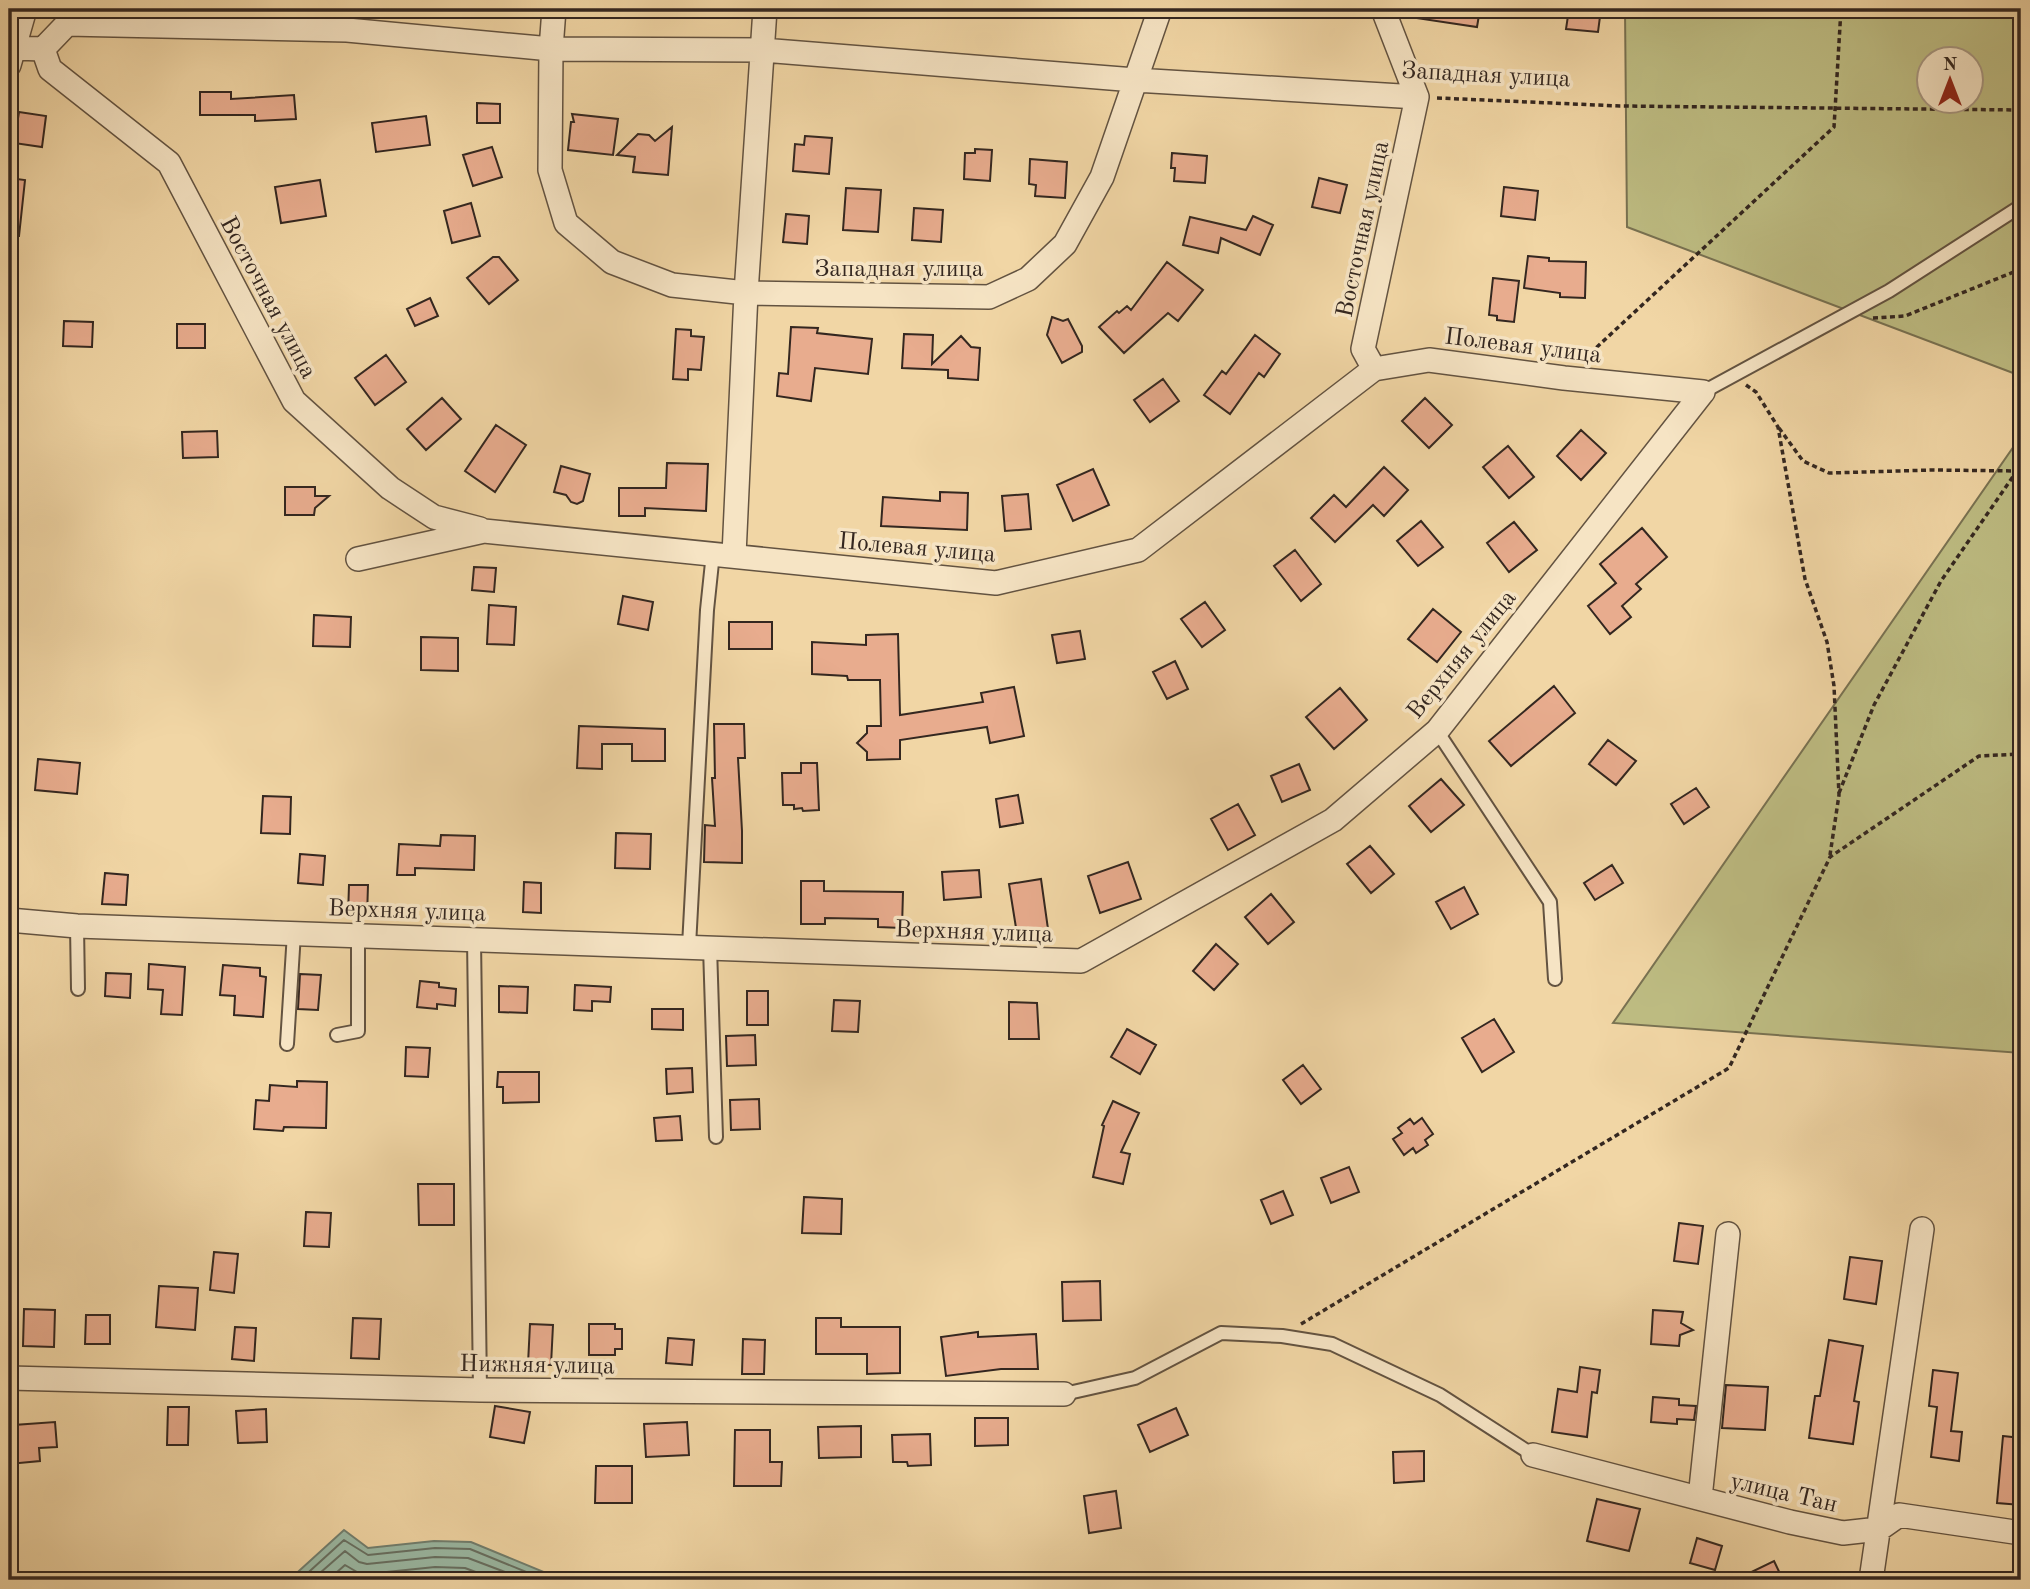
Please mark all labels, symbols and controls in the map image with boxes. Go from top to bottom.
north arrow [1914,46,1984,116]
text: N [1943,56,1958,75]
street label: Западная улица [1401,60,1571,92]
street label: Восточная улица [1334,139,1394,320]
street label: Восточная улица [214,213,320,383]
street label: Западная улица [814,258,984,282]
street label: Полевая улица [1443,325,1603,369]
street label: Полевая улица [837,530,997,568]
street label: Верхняя улица [1403,586,1522,724]
street label: Верхняя улица [327,897,487,927]
street label: Верхняя улица [894,918,1054,948]
street label: Нижняя улица [459,1353,615,1379]
street label: улица Тан [1728,1470,1839,1518]

